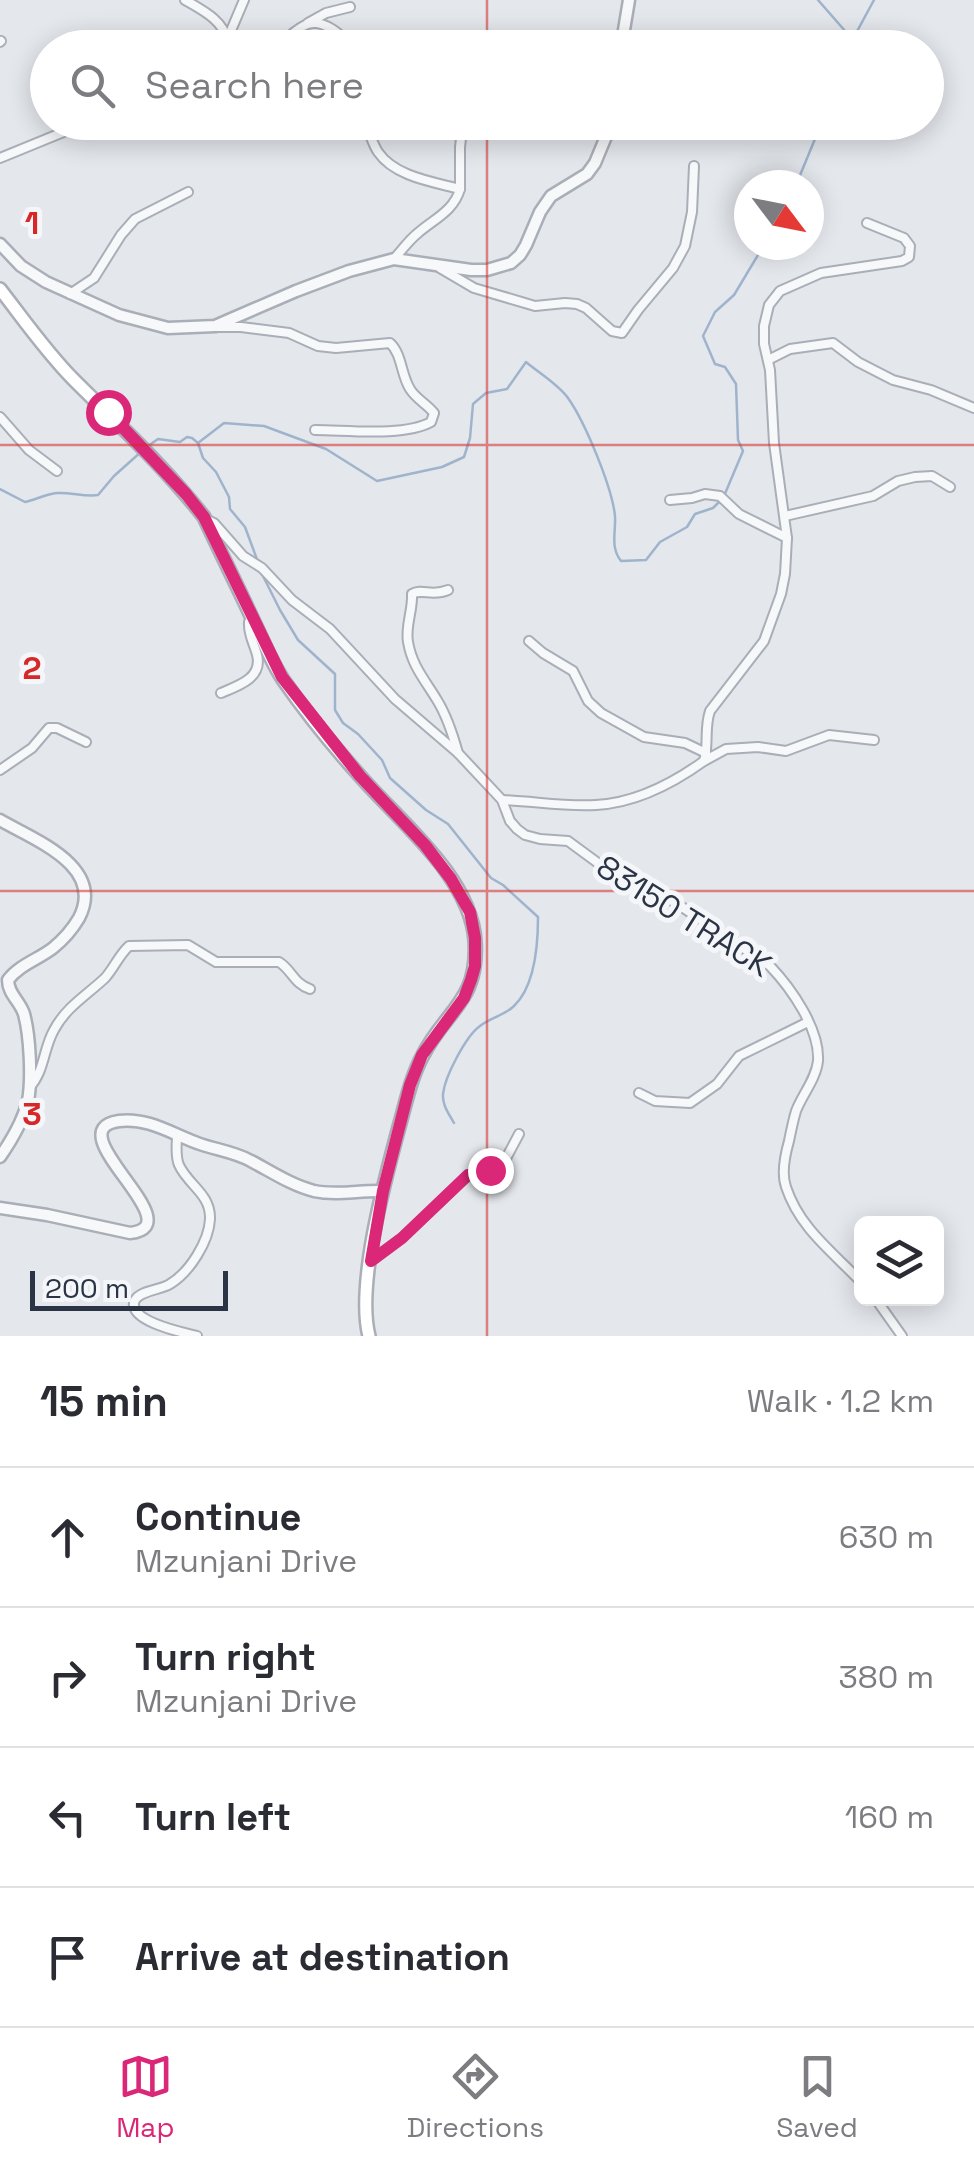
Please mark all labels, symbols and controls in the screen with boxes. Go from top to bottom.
search box [30,30,944,140]
icon: search [65,58,120,113]
text: Search here [145,61,364,109]
north arrow [734,170,824,260]
text: 1 [25,203,39,243]
route start [86,390,132,436]
text: 2 [22,648,42,688]
street label: 83150 TRACK [589,847,779,986]
text: 3 [22,1094,42,1134]
route end [468,1148,514,1194]
map controls [854,1216,944,1306]
button: layers [854,1216,944,1306]
scale bar [30,1266,228,1310]
text: 200 m [45,1270,129,1306]
text: 15 min [40,1375,168,1428]
text: Walk · 1.2 km [747,1381,934,1421]
text: Continue [135,1493,301,1541]
icon: ahead [40,1510,95,1565]
text: 630 m [839,1517,934,1557]
text: Mzunjani Drive [135,1541,357,1581]
text: Turn right [135,1633,316,1681]
icon: right [40,1650,95,1705]
text: 380 m [838,1657,934,1697]
text: Mzunjani Drive [135,1681,357,1721]
icon: left [40,1790,95,1845]
text: Turn left [135,1793,291,1841]
text: 160 m [845,1797,934,1837]
icon: arrive [40,1930,95,1985]
text: Arrive at destination [135,1933,510,1981]
tab: Map [116,2049,174,2145]
tab: Directions [407,2049,544,2145]
tab: Saved [776,2049,858,2145]

